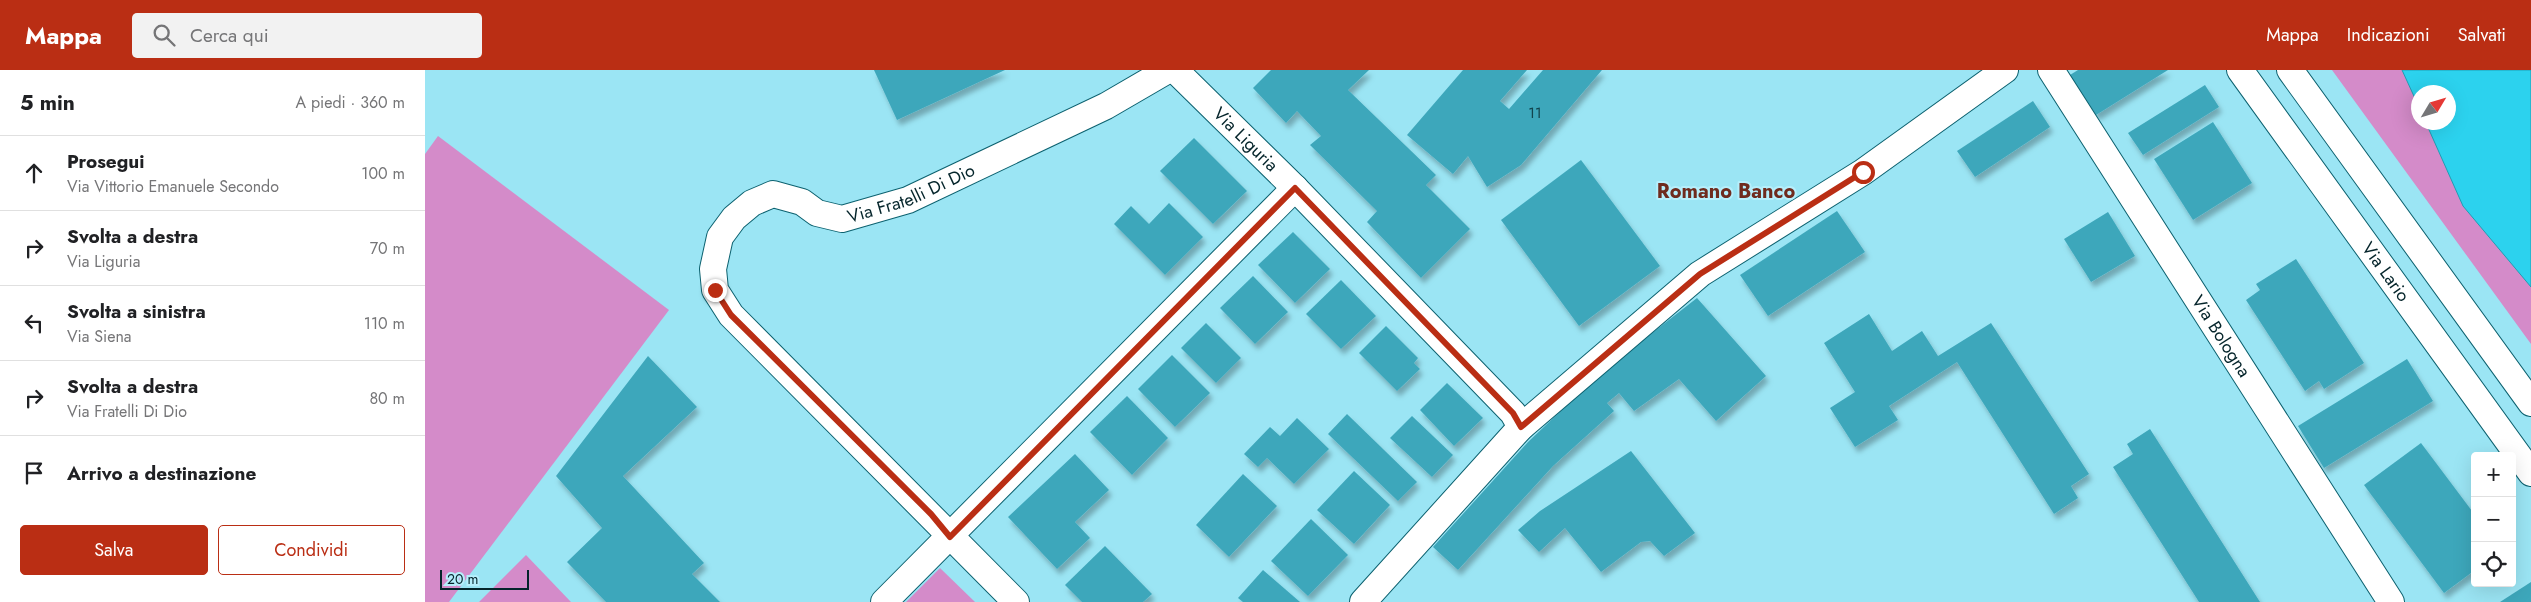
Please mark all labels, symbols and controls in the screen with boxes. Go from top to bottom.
search box [132,13,482,58]
text: Mappa [25,18,102,53]
icon: search [150,21,178,49]
text: Cerca qui [190,22,269,49]
text: Mappa [2266,22,2319,48]
text: Indicazioni [2347,22,2430,48]
text: Salvati [2458,22,2506,48]
north arrow [2411,85,2456,130]
text: 5 min [20,88,75,118]
text: A piedi · 360 m [296,91,405,114]
street label: Via Liguria [1207,101,1284,178]
house number: 11 [1528,102,1542,124]
text: Prosegui [67,148,145,175]
street label: Via Fratelli Di Dio [844,157,979,230]
icon: ahead [20,159,48,187]
route start [1852,161,1875,184]
text: 100 m [361,162,405,185]
text: Via Vittorio Emanuele Secondo [67,175,279,198]
district label: Romano Banco [1657,177,1795,206]
text: Svolta a destra [67,223,198,250]
icon: right [20,234,48,262]
text: 70 m [370,237,405,260]
street label: Via Lario [2355,237,2416,307]
text: Via Liguria [67,250,140,273]
route end [704,279,727,302]
street label: Via Bologna [2185,290,2257,382]
text: Svolta a sinistra [67,298,206,325]
icon: left [20,309,48,337]
text: 110 m [364,312,405,335]
text: Via Siena [67,325,131,348]
text: Svolta a destra [67,373,198,400]
icon: right [20,384,48,412]
text: 80 m [369,387,405,410]
text: Via Fratelli Di Dio [67,400,187,423]
map controls [2471,452,2516,587]
button: + [2471,452,2516,497]
icon: arrive [20,459,48,487]
text: Arrivo a destinazione [67,460,256,487]
button: − [2471,497,2516,542]
button: Salva [20,525,208,575]
button: Condividi [218,525,405,575]
button: locate [2471,542,2516,587]
scale bar [440,567,529,590]
text: 20 m [447,569,479,589]

